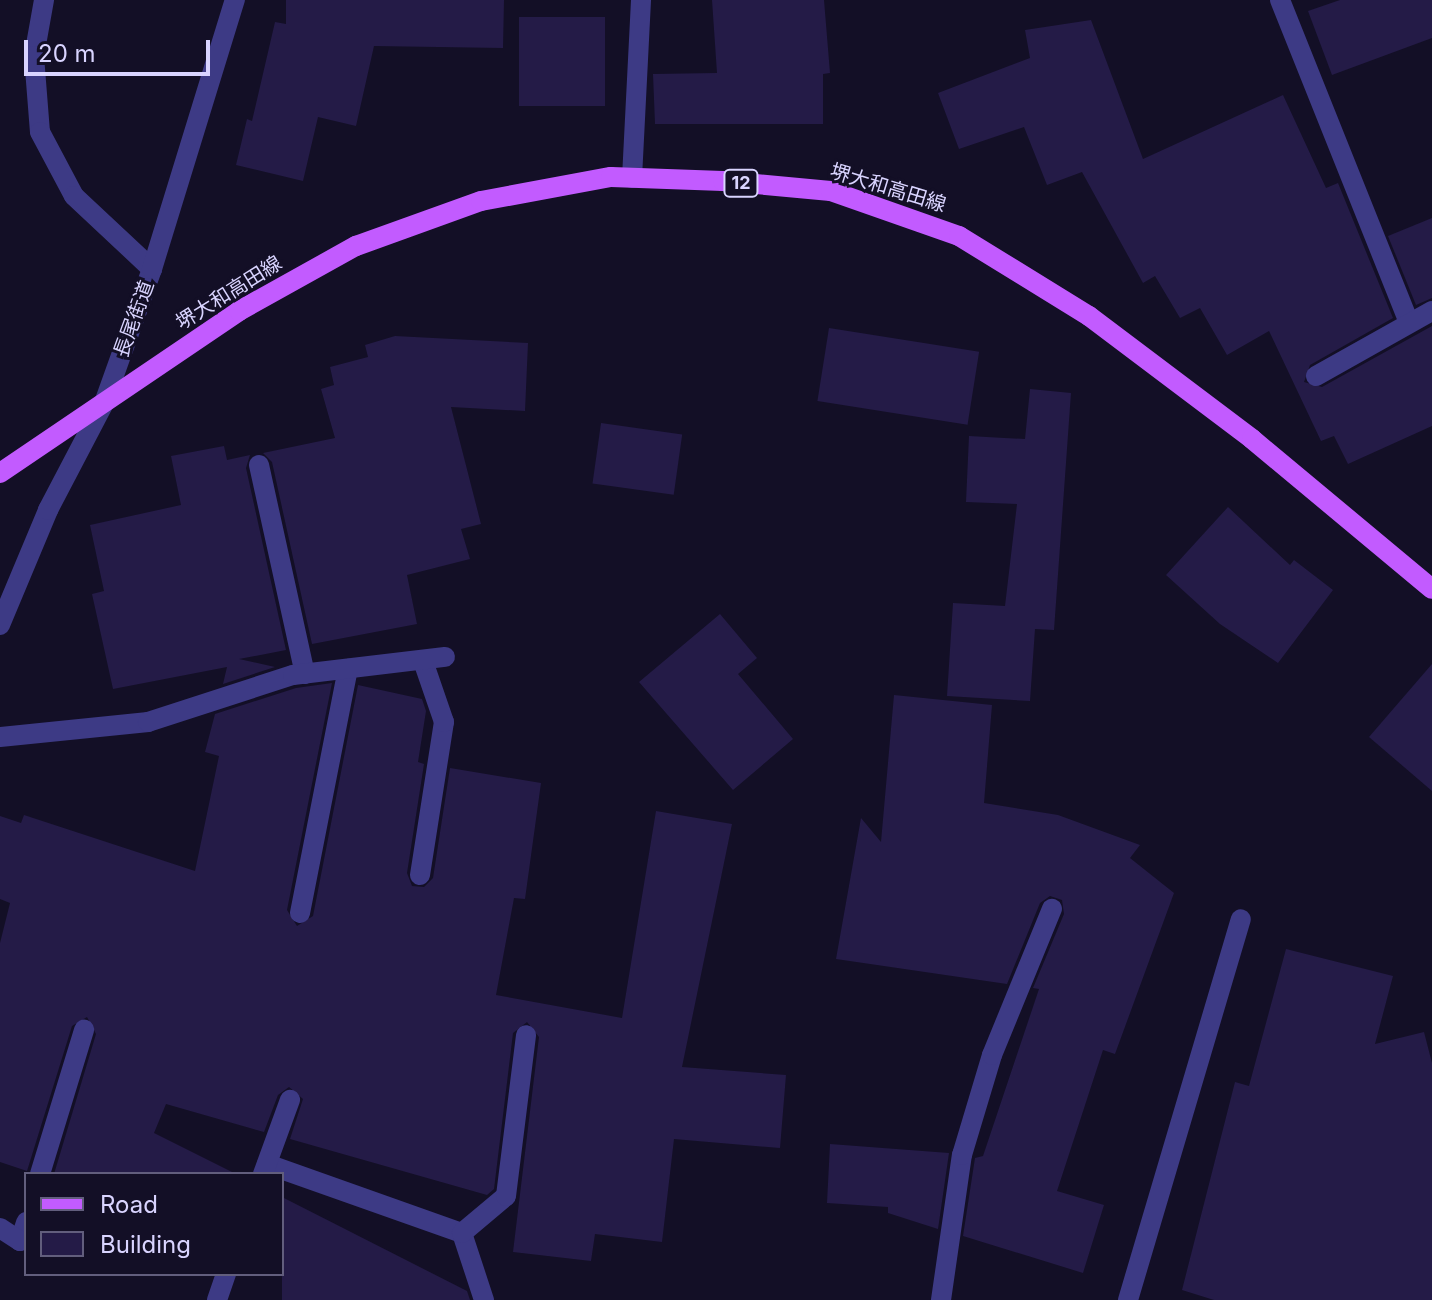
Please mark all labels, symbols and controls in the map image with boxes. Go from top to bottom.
scale bar [28,24,214,74]
text: 20 m [38,39,96,68]
street label: 堺大和高田線 [827,159,949,217]
road number: 12 [723,169,759,197]
street label: 堺大和高田線 [172,251,286,335]
street label: 長尾街道 [109,277,159,361]
legend [24,1172,284,1276]
text: Road [100,1190,158,1219]
text: Building [100,1230,191,1259]

